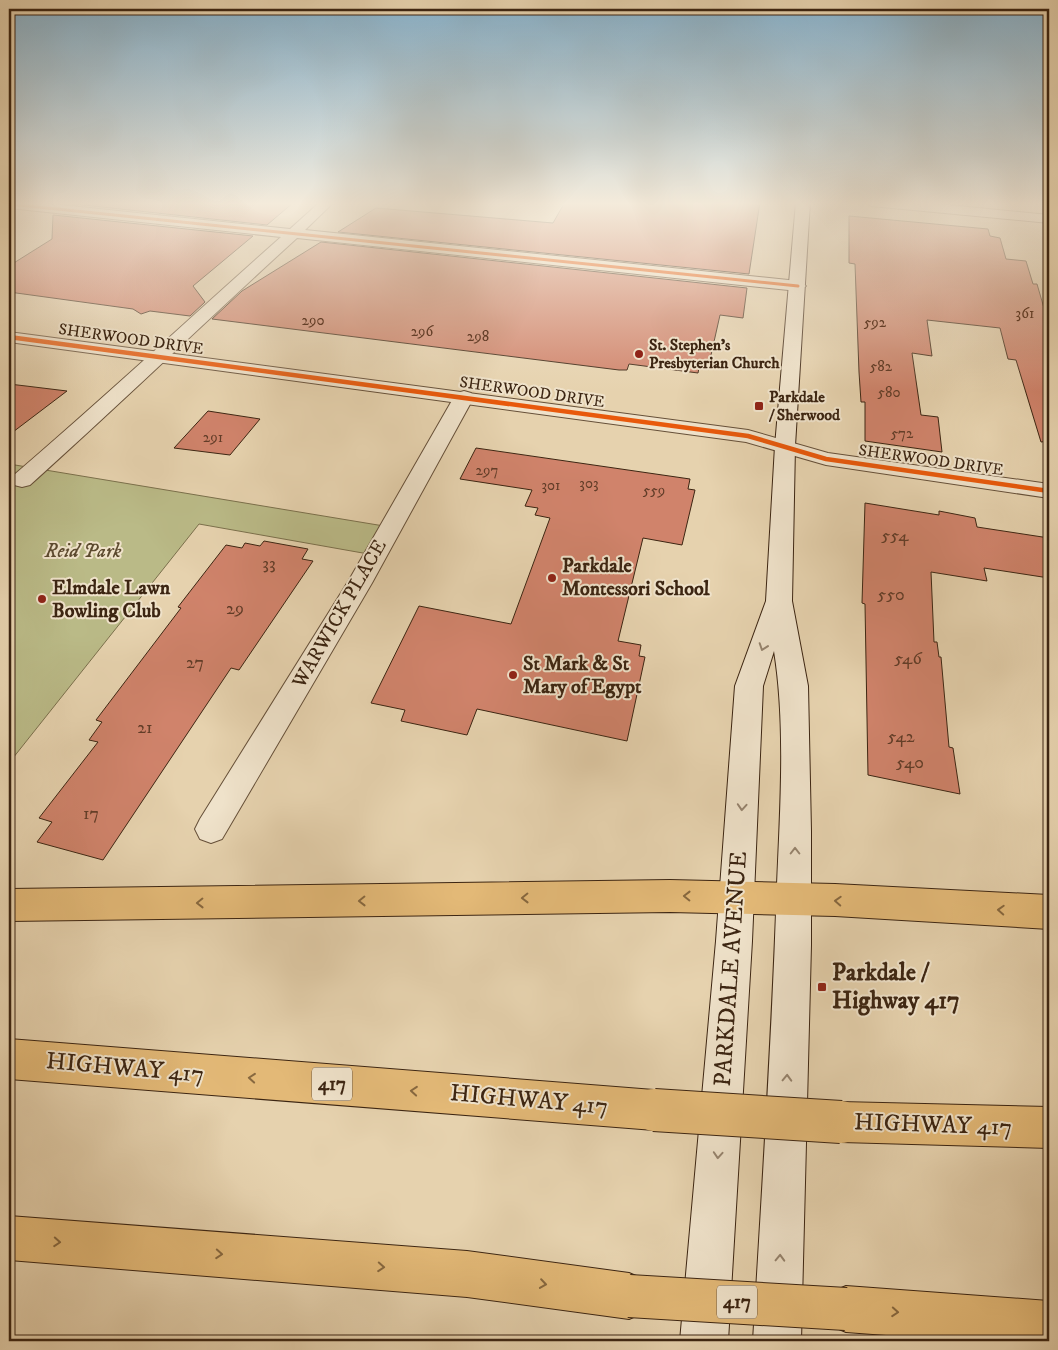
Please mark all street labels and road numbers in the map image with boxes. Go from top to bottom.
street label: SHERWOOD DRIVE [57,319,205,359]
street label: SHERWOOD DRIVE [458,372,606,412]
street label: SHERWOOD DRIVE [857,440,1005,480]
street label: WARWICK PLACE [287,535,393,694]
street label: PARKDALE AVENUE [708,850,754,1088]
street label: HIGHWAY 417 [45,1046,205,1090]
road number: 417 [312,1068,352,1100]
street label: HIGHWAY 417 [449,1078,609,1122]
street label: HIGHWAY 417 [853,1107,1013,1143]
road number: 417 [717,1285,757,1318]

